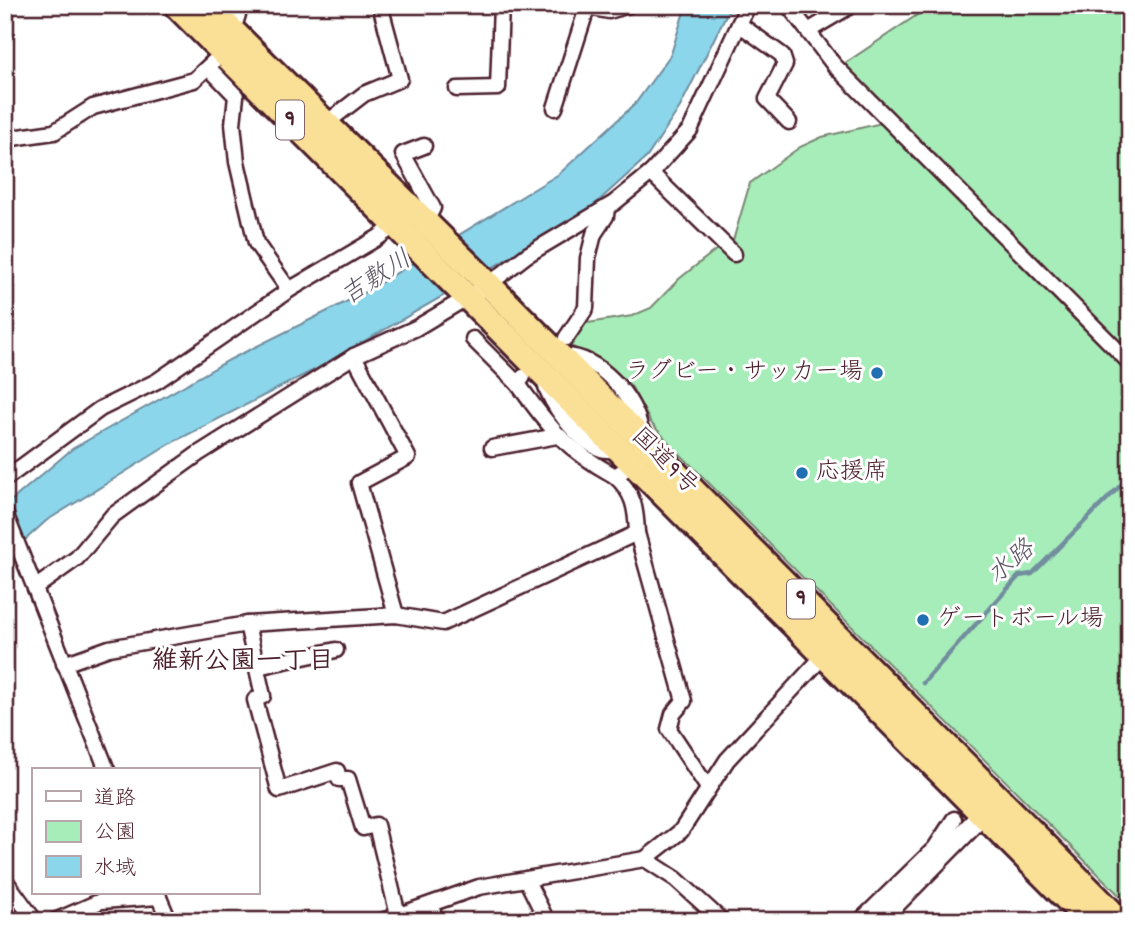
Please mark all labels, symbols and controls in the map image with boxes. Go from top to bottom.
road number: 9 [276,100,304,140]
water label: 吉敷川 [334,242,420,316]
place label: ラグビー・サッカー場 [625,356,863,390]
marker: ラグビー・サッカー場 [869,365,885,381]
street label: 国道9号 [623,421,705,503]
place label: 応援席 [816,456,888,490]
marker: 応援席 [794,465,810,481]
water label: 水路 [980,531,1045,594]
road number: 9 [787,580,815,618]
place label: ゲートボール場 [937,603,1104,637]
marker: ゲートボール場 [915,612,931,628]
district label: 維新公園一丁目 [152,644,334,681]
legend [32,768,259,894]
text: 道路 [94,785,136,815]
text: 公園 [94,819,136,849]
text: 水域 [94,855,136,885]

